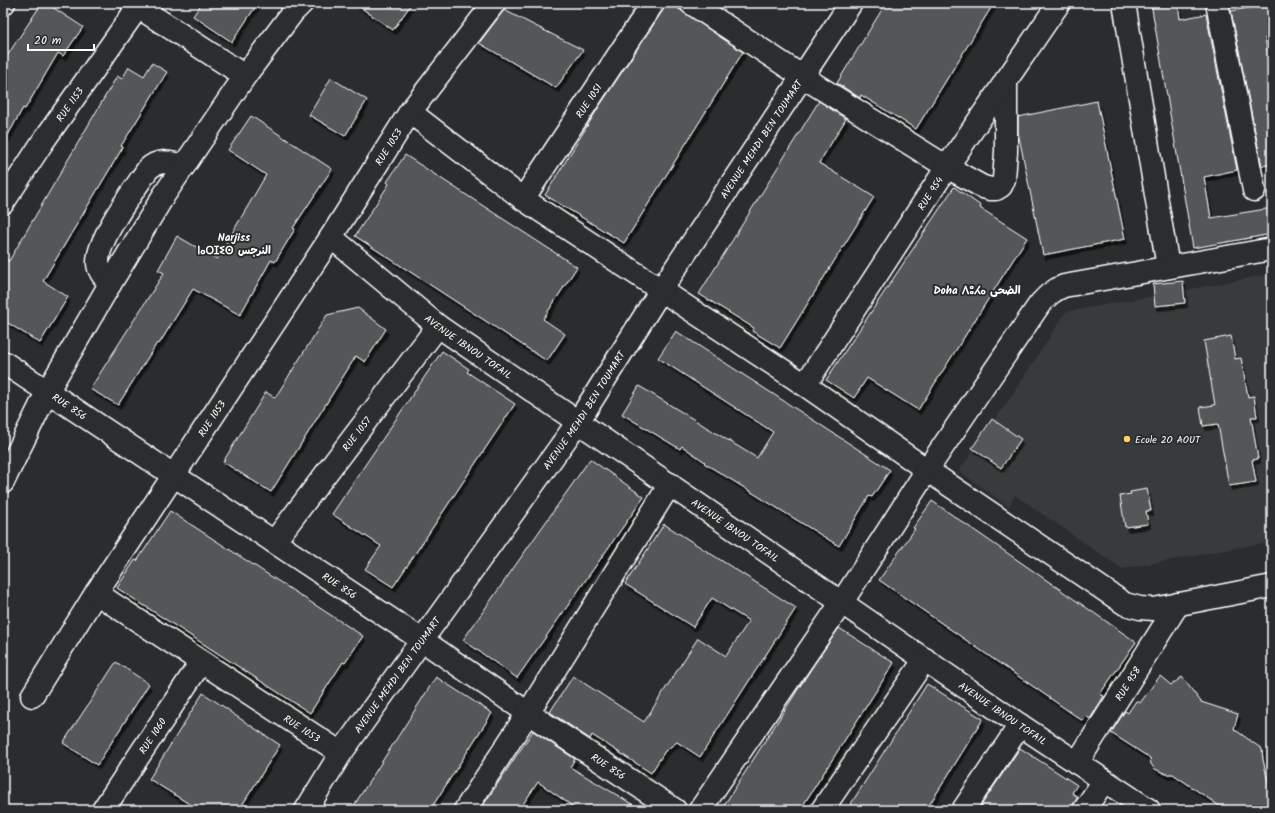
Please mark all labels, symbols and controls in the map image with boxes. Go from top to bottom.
scale bar [28,26,94,52]
text: 20 m [34,31,62,50]
street label: AVENUE MEHDI BEN TOUMART [717,76,808,202]
street label: RUE 1051 [572,81,606,122]
street label: RUE 1153 [52,84,88,125]
street label: RUE 1053 [371,125,407,169]
street label: RUE 954 [914,173,948,214]
district label: Narjiss ⵏⴰⵔⵊⵉⵙ النرجس [197,229,271,260]
district label: Doha ⴷⵓⵃⴰ الضحى [933,282,1021,300]
street label: AVENUE IBNOU TOFAIL [421,311,515,384]
street label: AVENUE MEHDI BEN TOUMART [539,347,631,473]
street label: RUE 856 [49,390,90,424]
street label: RUE 1053 [194,397,230,440]
street label: RUE 1057 [339,413,376,455]
place label: Ecole 2O AOUT [1135,432,1202,448]
marker: Ecole 2O AOUT [1122,434,1132,444]
street label: AVENUE IBNOU TOFAIL [688,495,782,567]
street label: RUE 856 [319,569,360,604]
street label: AVENUE MEHDI BEN TOUMART [351,613,446,737]
street label: RUE 958 [1111,663,1146,705]
street label: AVENUE IBNOU TOFAIL [955,678,1050,750]
street label: RUE 1053 [280,711,323,747]
street label: RUE 1060 [135,715,171,758]
street label: RUE 856 [587,750,629,784]

